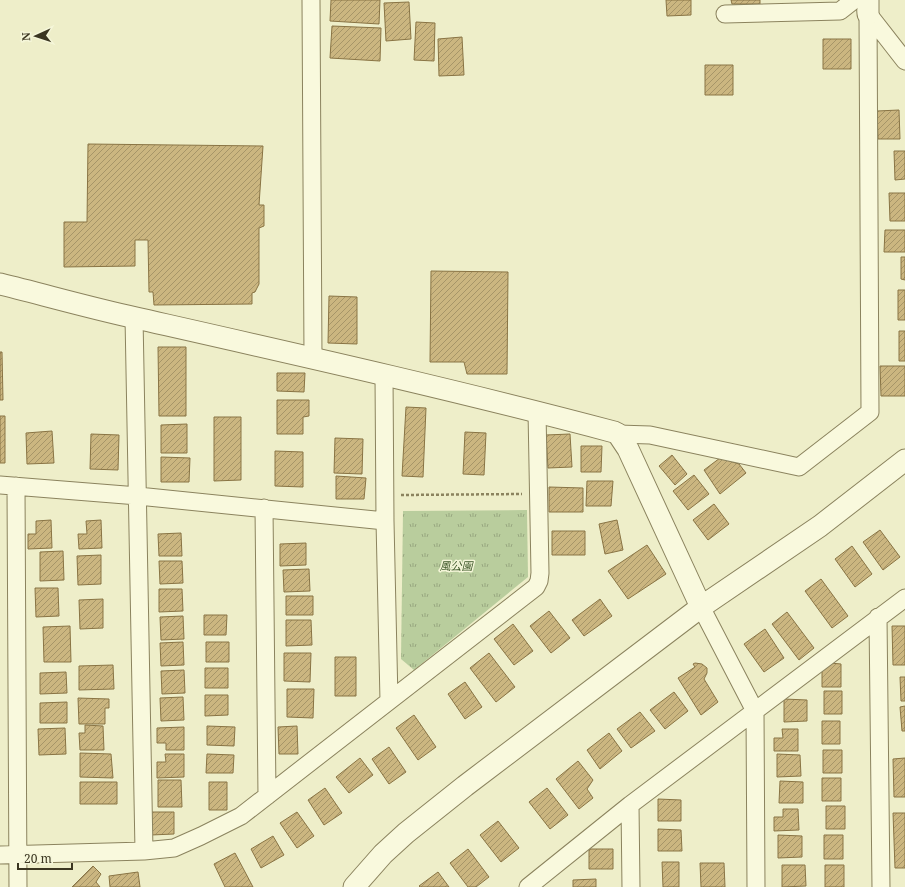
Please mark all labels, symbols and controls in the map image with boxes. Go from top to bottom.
north arrow [16,16,56,56]
text: N [18,31,33,41]
park label: 風公園 [440,558,474,573]
scale bar [18,845,72,871]
text: 20 m [24,850,52,867]

